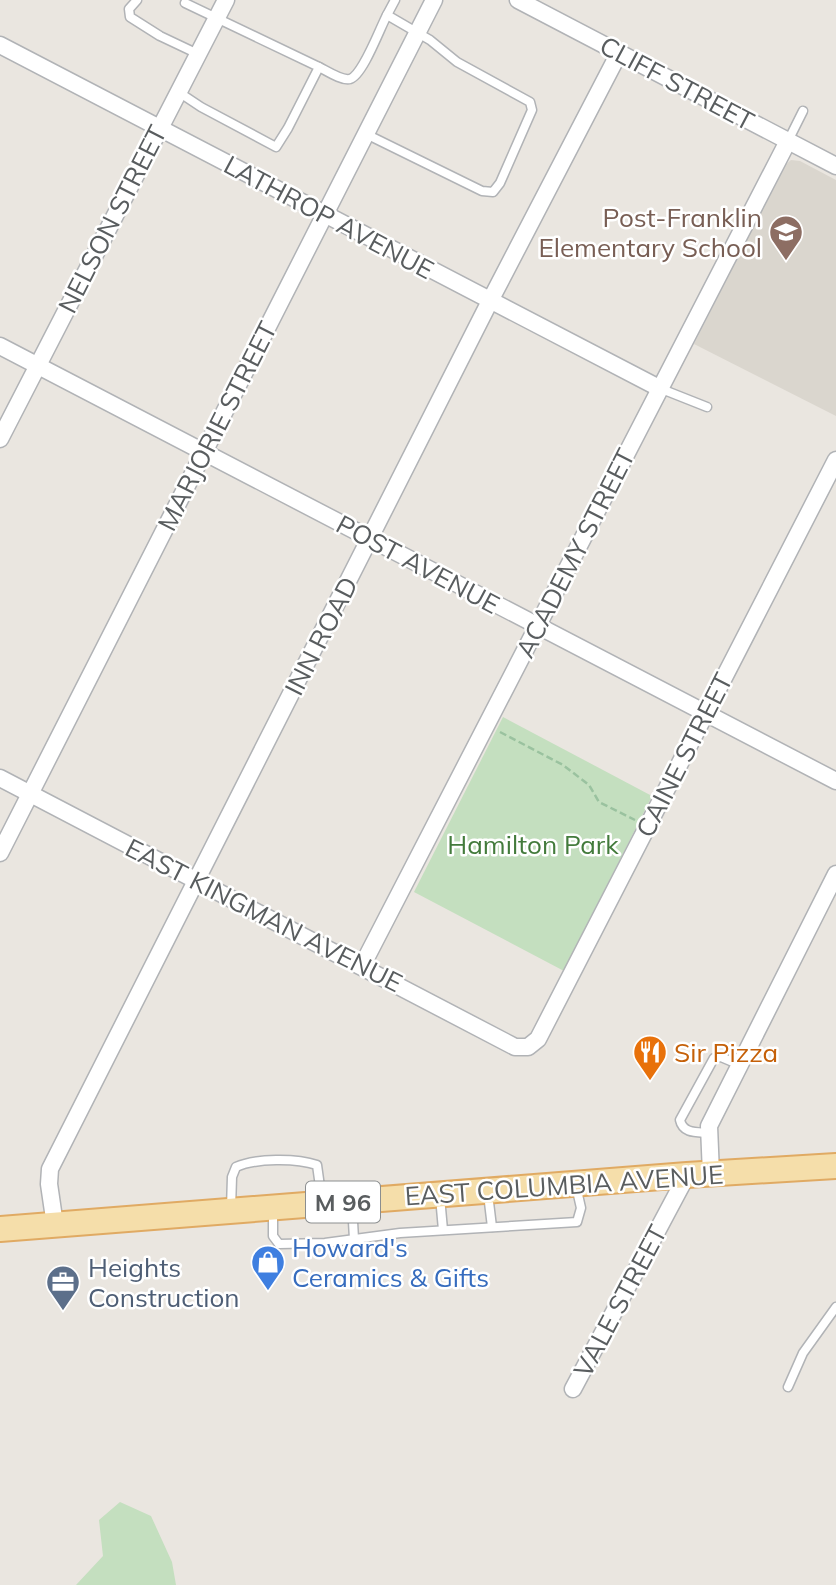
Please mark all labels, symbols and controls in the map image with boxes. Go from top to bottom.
street label: CLIFF STREET [594,28,760,138]
street label: NELSON STREET [50,119,174,318]
street label: LATHROP AVENUE [218,148,440,286]
place label: Post-Franklin Elementary School [538,201,762,264]
school or university icon: Post-Franklin Elementary School [767,213,805,262]
street label: MARJORIE STREET [150,316,284,536]
street label: ACADEMY STREET [508,443,642,663]
street label: POST AVENUE [331,507,505,621]
street label: INN ROAD [277,571,365,701]
street label: CAINE STREET [628,667,740,843]
park label: Hamilton Park [447,828,619,861]
street label: EAST KINGMAN AVENUE [120,831,408,999]
restaurant icon: Sir Pizza [631,1033,669,1082]
place label: Sir Pizza [674,1036,778,1069]
street label: EAST COLUMBIA AVENUE [404,1157,724,1213]
road number: M 96 [306,1182,380,1222]
street label: VALE STREET [566,1219,674,1383]
place label: Howard's Ceramics & Gifts [292,1231,489,1294]
shop icon: Howard's Ceramics & Gifts [249,1243,287,1292]
place label: Heights Construction [88,1251,240,1314]
office icon: Heights Construction [44,1263,82,1312]

